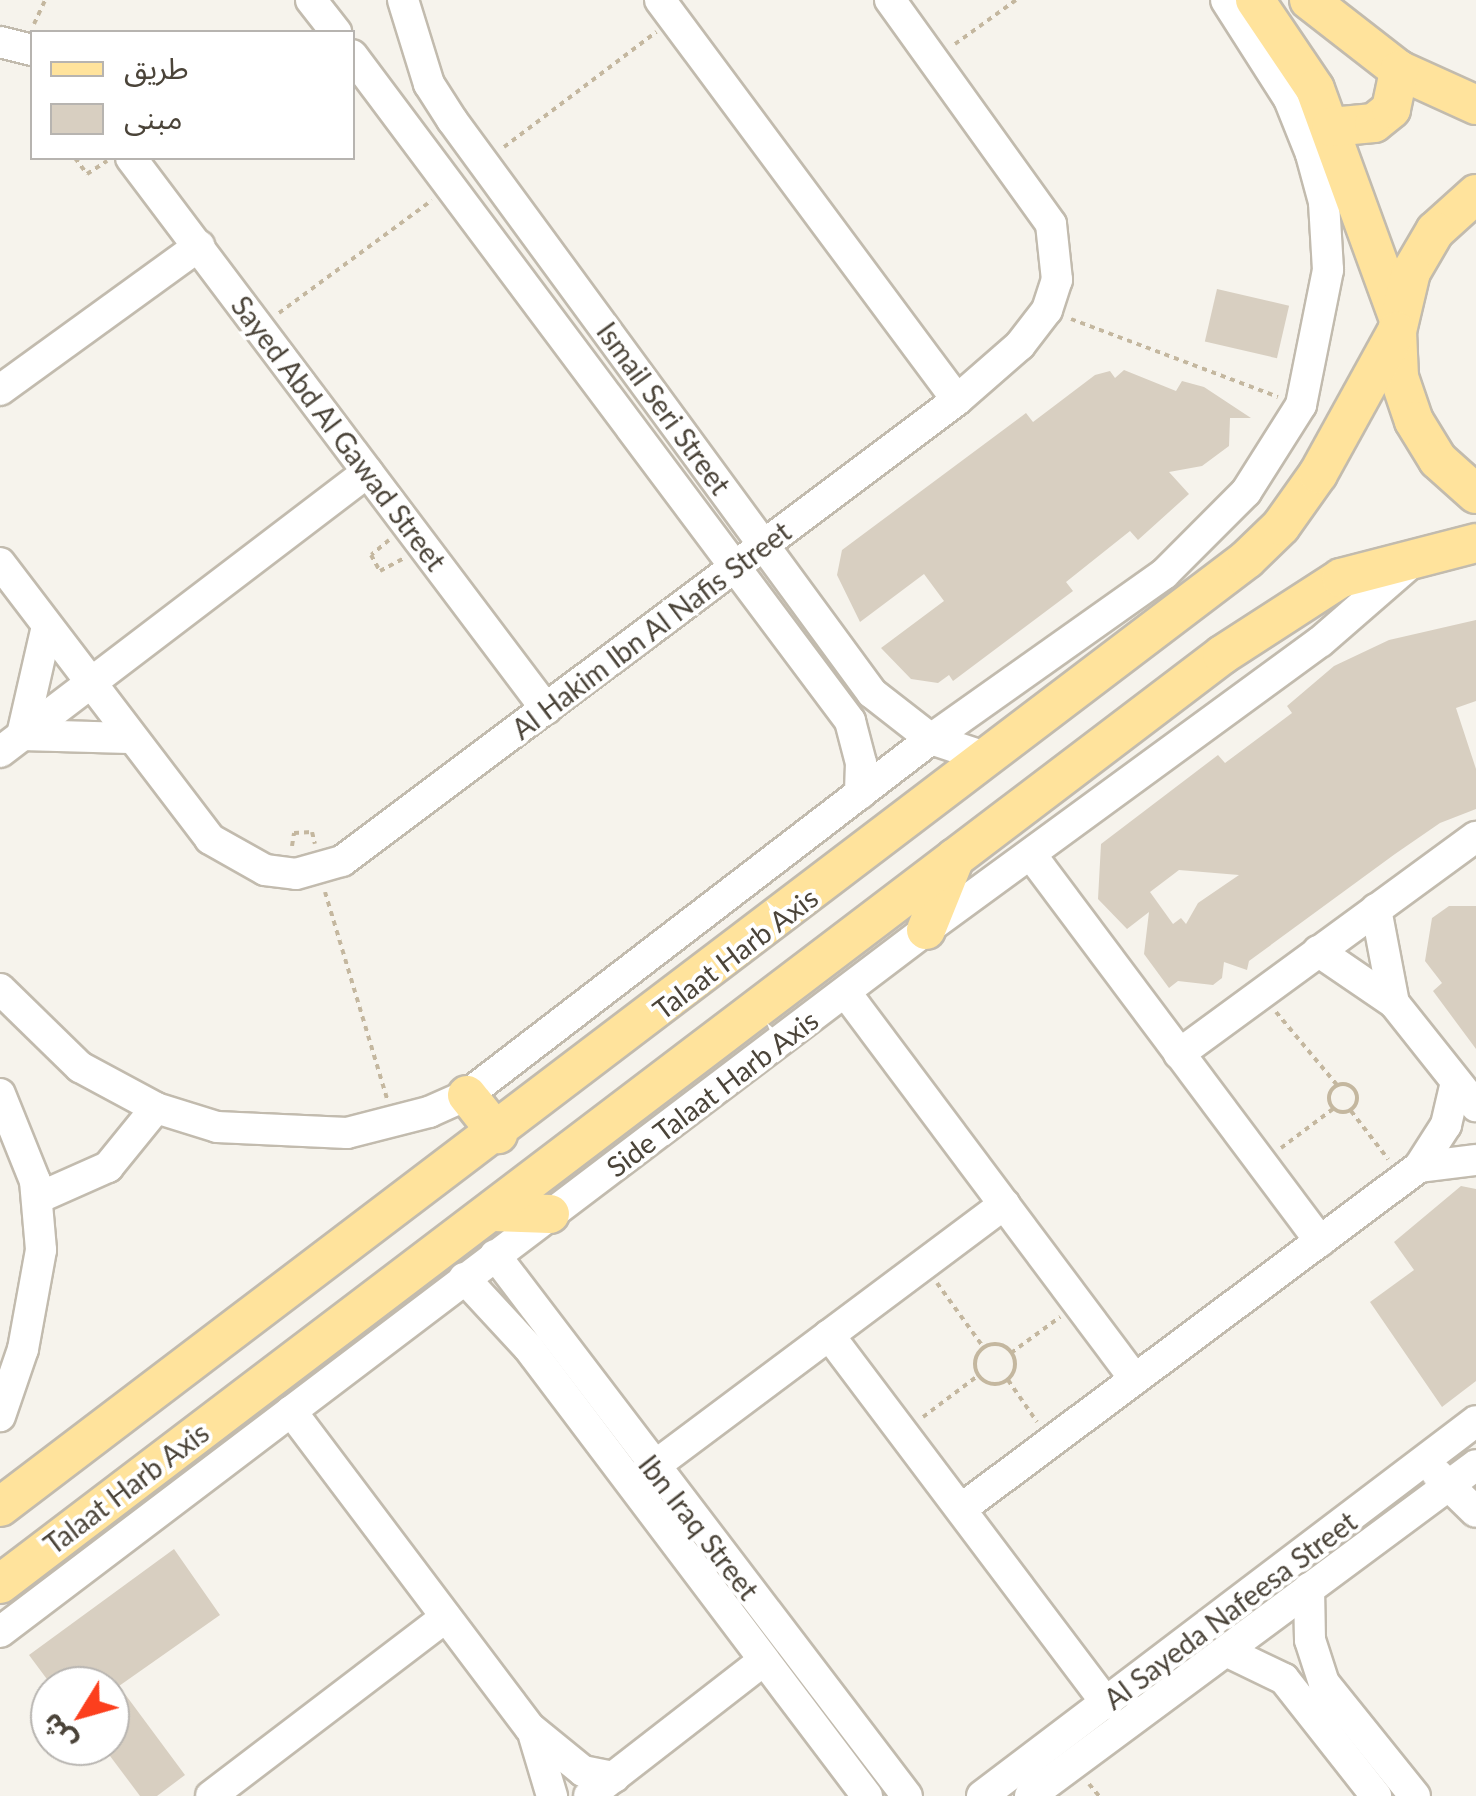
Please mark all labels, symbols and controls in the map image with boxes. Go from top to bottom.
legend [30,30,355,160]
text: طريق [124,49,189,85]
text: مبنى [124,99,182,135]
street label: Sayed Abd Al Gawad Street [224,288,454,578]
street label: Ismail Seri Street [590,315,738,501]
street label: Al Hakim Ibn Al Nafis Street [505,514,797,746]
street label: Talaat Harb Axis [646,880,824,1026]
street label: Side Talaat Harb Axis [599,1002,825,1184]
street label: Talaat Harb Axis [37,1415,215,1561]
street label: Ibn Iraq Street [632,1448,766,1606]
street label: Al Sayeda Nafeesa Street [1097,1504,1363,1716]
north arrow [30,1666,130,1766]
text: ش [33,1707,83,1758]

